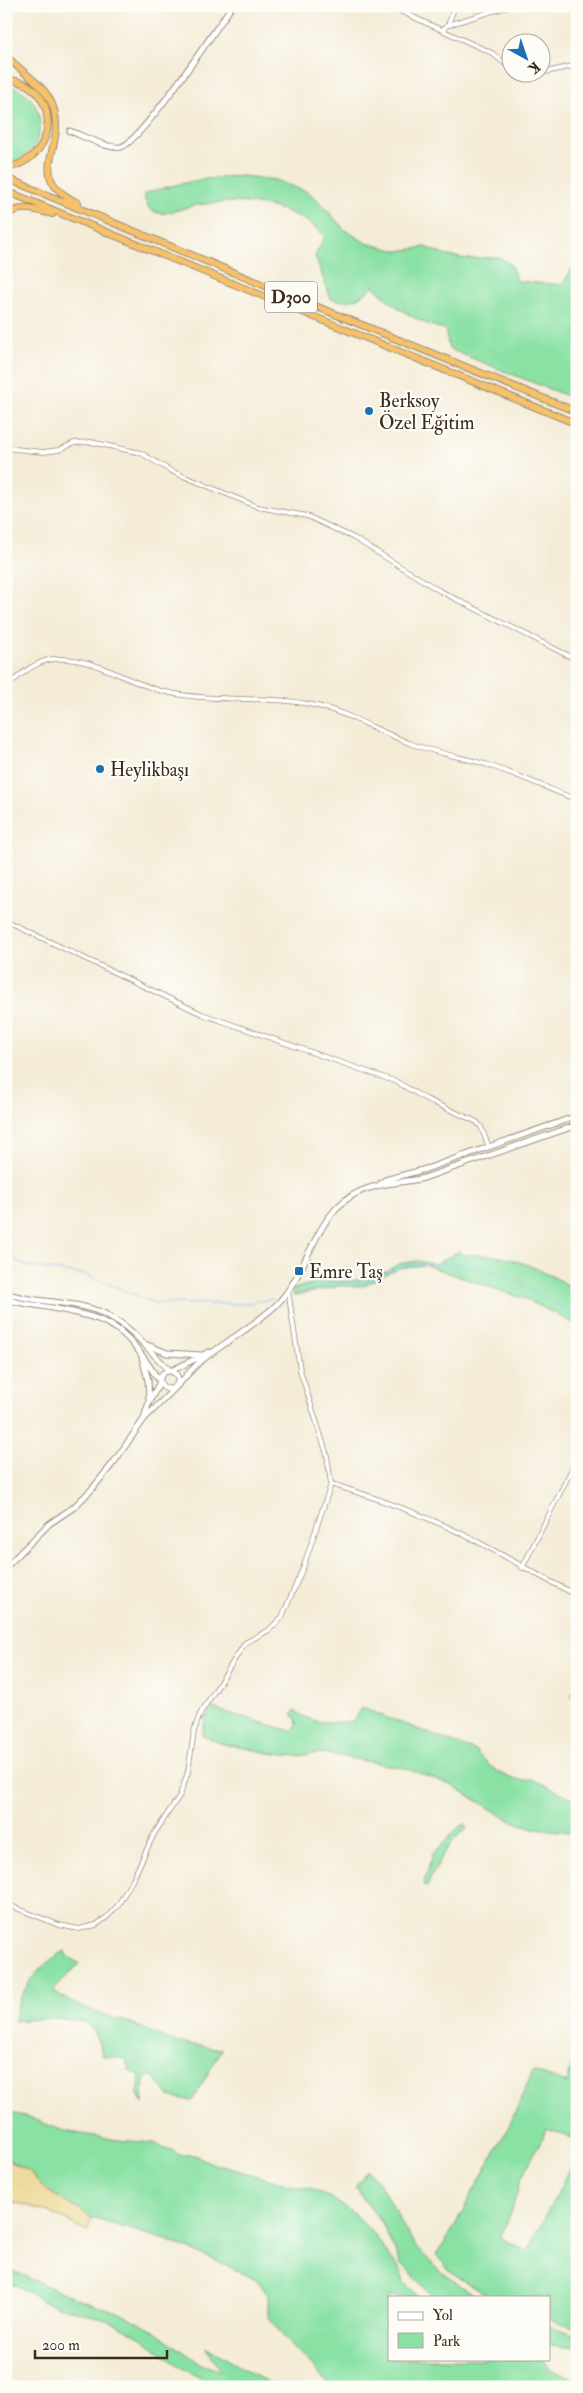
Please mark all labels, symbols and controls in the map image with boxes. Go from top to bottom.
north arrow [500,32,550,82]
text: K [524,58,543,78]
road number: D300 [265,282,317,312]
place label: Berksoy Özel Eğitim [379,389,475,435]
marker: Berksoy Özel Eğitim [363,405,375,417]
place label: Heylikbaşı [110,758,189,782]
marker: Heylikbaşı [94,763,106,775]
place label: Emre Taş [309,1260,383,1284]
marker: Emre Taş [293,1265,305,1277]
legend [388,2296,550,2360]
text: Yol [433,2306,453,2325]
scale bar [35,2328,168,2360]
text: Park [433,2332,460,2351]
text: 200 m [42,2336,80,2355]

